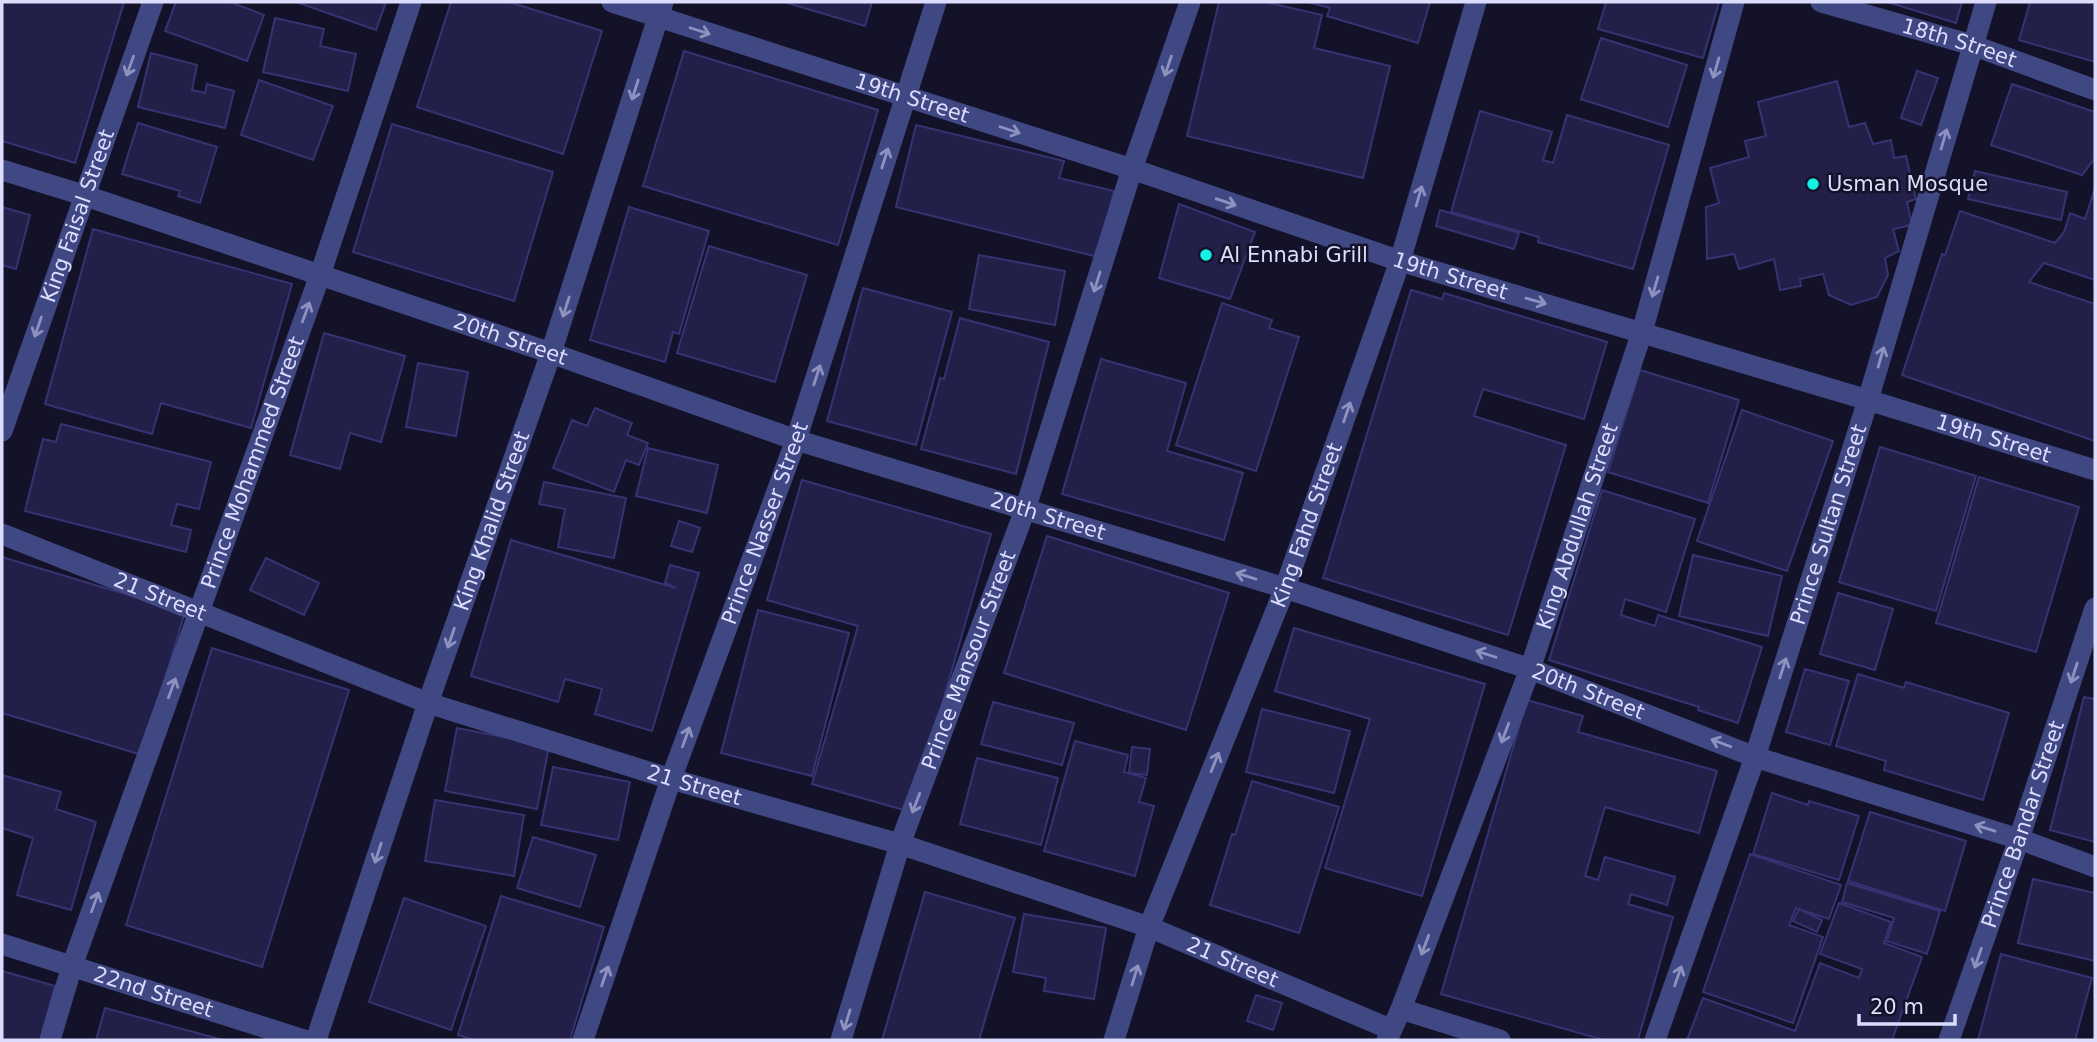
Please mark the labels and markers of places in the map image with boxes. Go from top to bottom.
place label: Usman Mosque [1827,172,1988,196]
marker: Usman Mosque [1805,176,1821,192]
place label: Al Ennabi Grill [1220,243,1368,267]
marker: Al Ennabi Grill [1198,247,1214,263]

